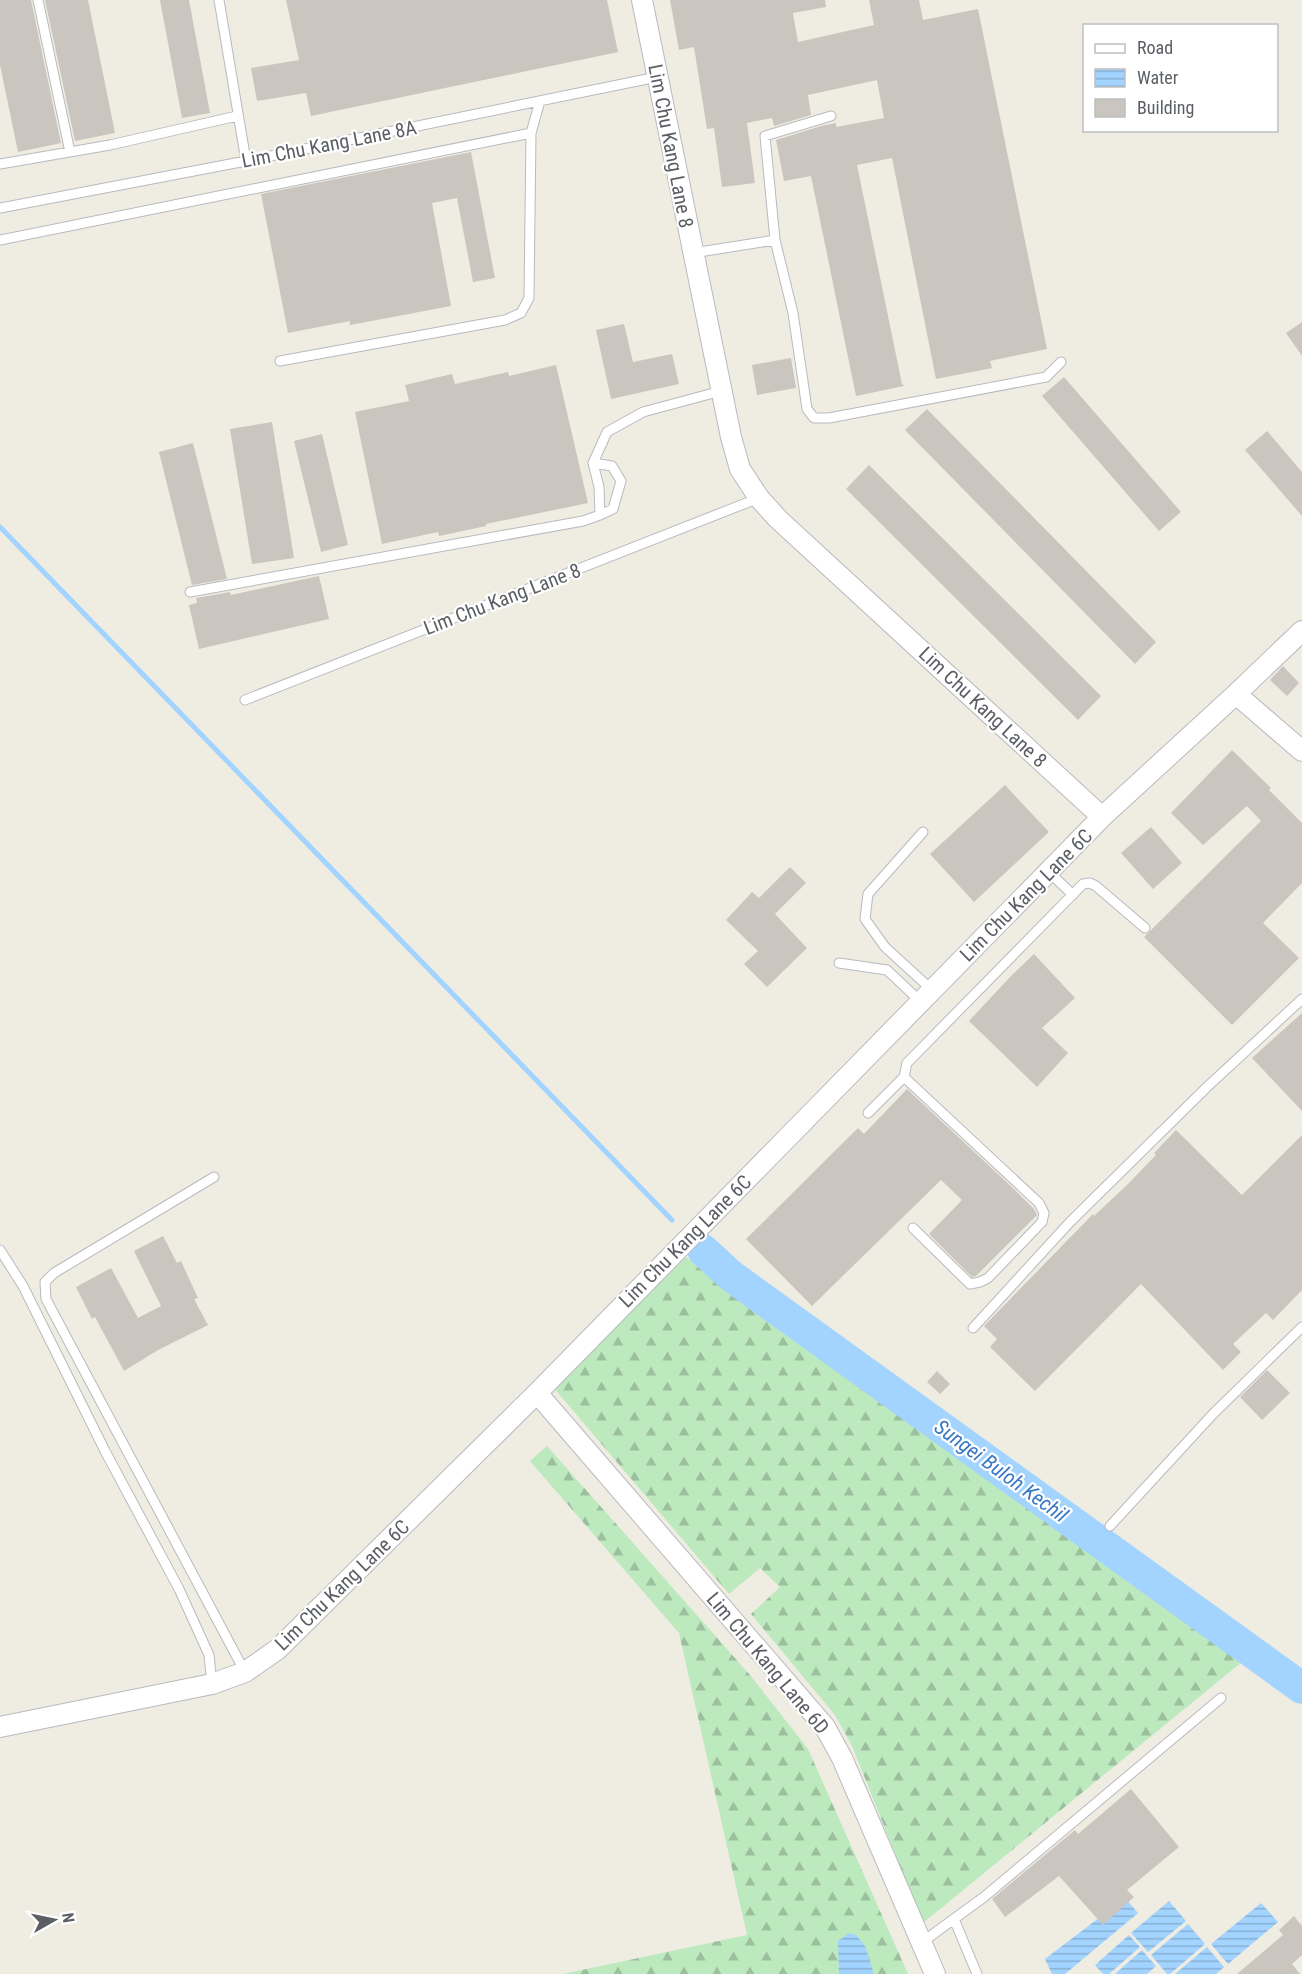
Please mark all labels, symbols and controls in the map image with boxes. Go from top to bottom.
legend [1083,24,1278,132]
text: Road [1137,37,1173,58]
street label: Lim Chu Kang Lane 8 [643,62,699,230]
text: Water [1137,67,1179,88]
text: Building [1137,97,1194,118]
street label: Lim Chu Kang Lane 8A [239,115,419,173]
street label: Lim Chu Kang Lane 8 [420,558,584,640]
street label: Lim Chu Kang Lane 8 [914,642,1052,772]
street label: Lim Chu Kang Lane 6C [955,824,1097,966]
street label: Lim Chu Kang Lane 6C [614,1170,756,1312]
water label: Sungei Buloh Kechil [930,1415,1073,1528]
street label: Lim Chu Kang Lane 6C [270,1515,414,1655]
street label: Lim Chu Kang Lane 6D [702,1587,834,1739]
north arrow [24,1890,84,1950]
text: N [58,1911,78,1924]

